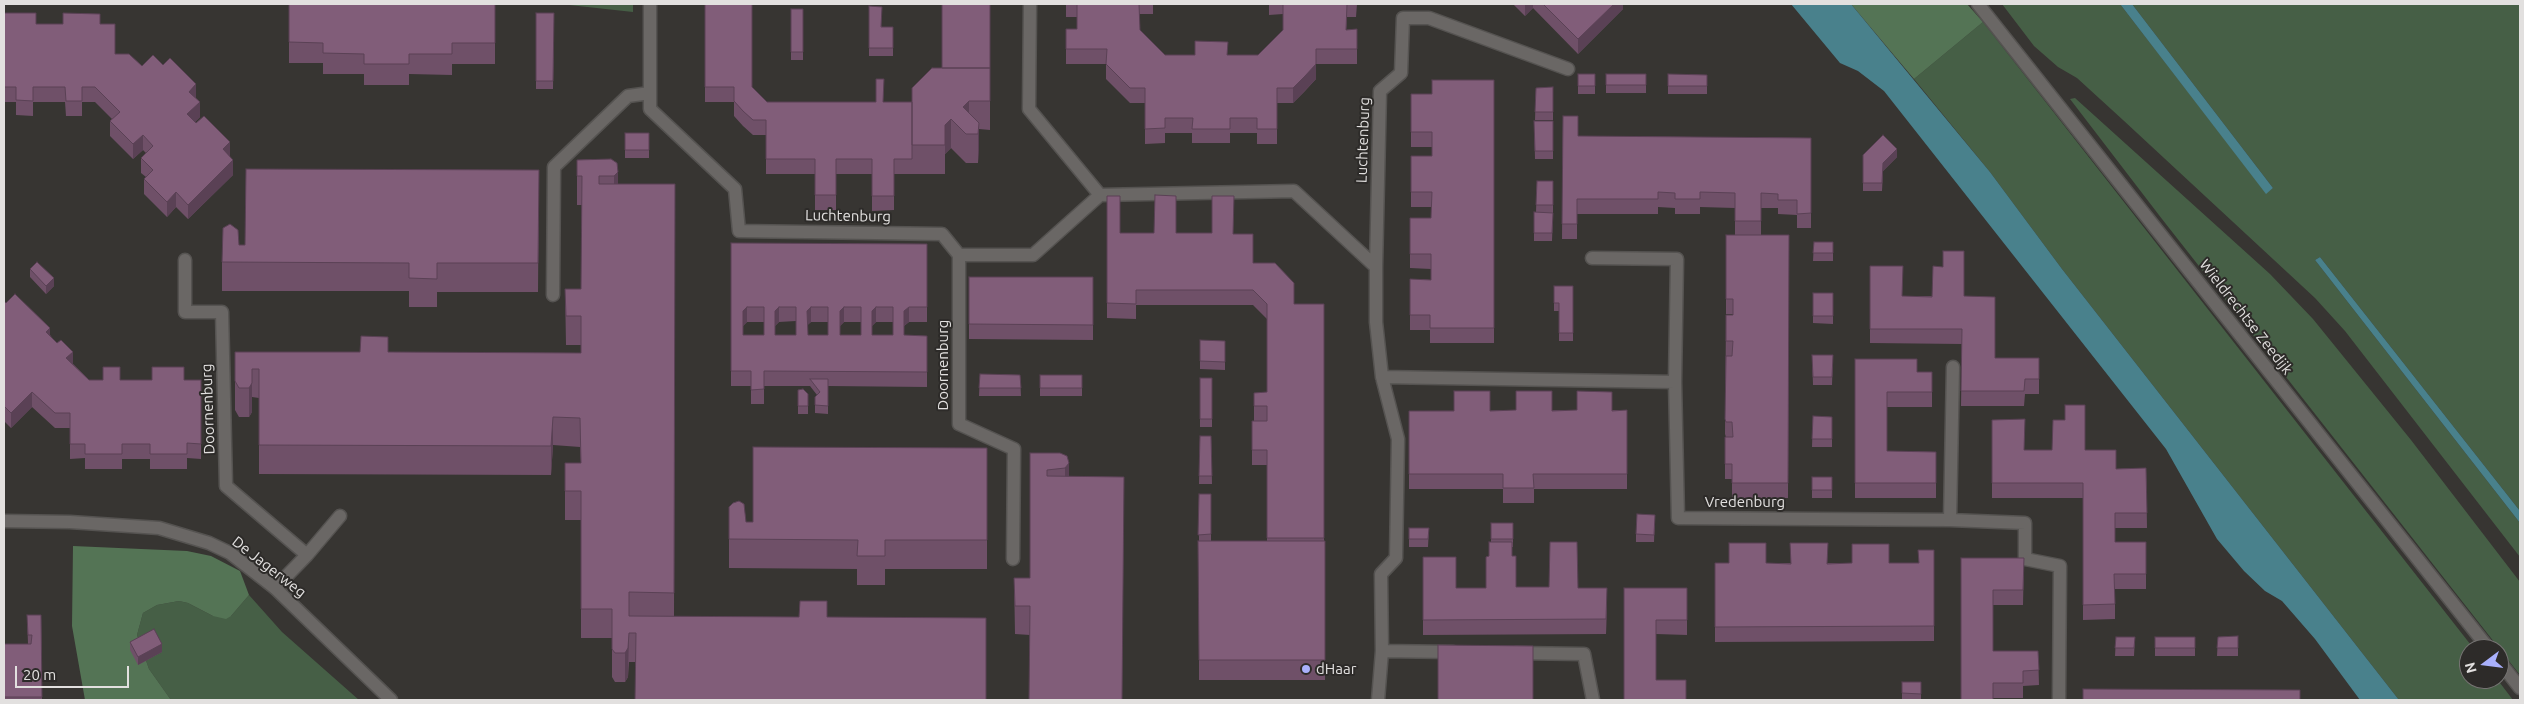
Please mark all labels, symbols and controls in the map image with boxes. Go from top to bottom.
street label: Luchtenburg [1353,97,1373,183]
street label: Luchtenburg [805,206,891,226]
street label: Wieldrechtse Zeedijk [2195,256,2297,378]
street label: Doornenburg [934,320,952,410]
street label: Doornenburg [197,363,219,455]
street label: Vredenburg [1705,493,1785,511]
street label: De Jagerweg [228,533,310,601]
north arrow [2459,639,2509,689]
scale bar [18,656,131,688]
place label: dHaar [1316,660,1356,678]
text: N [2461,661,2480,675]
marker: dHaar [1300,663,1312,675]
text: 20 m [23,666,56,683]

